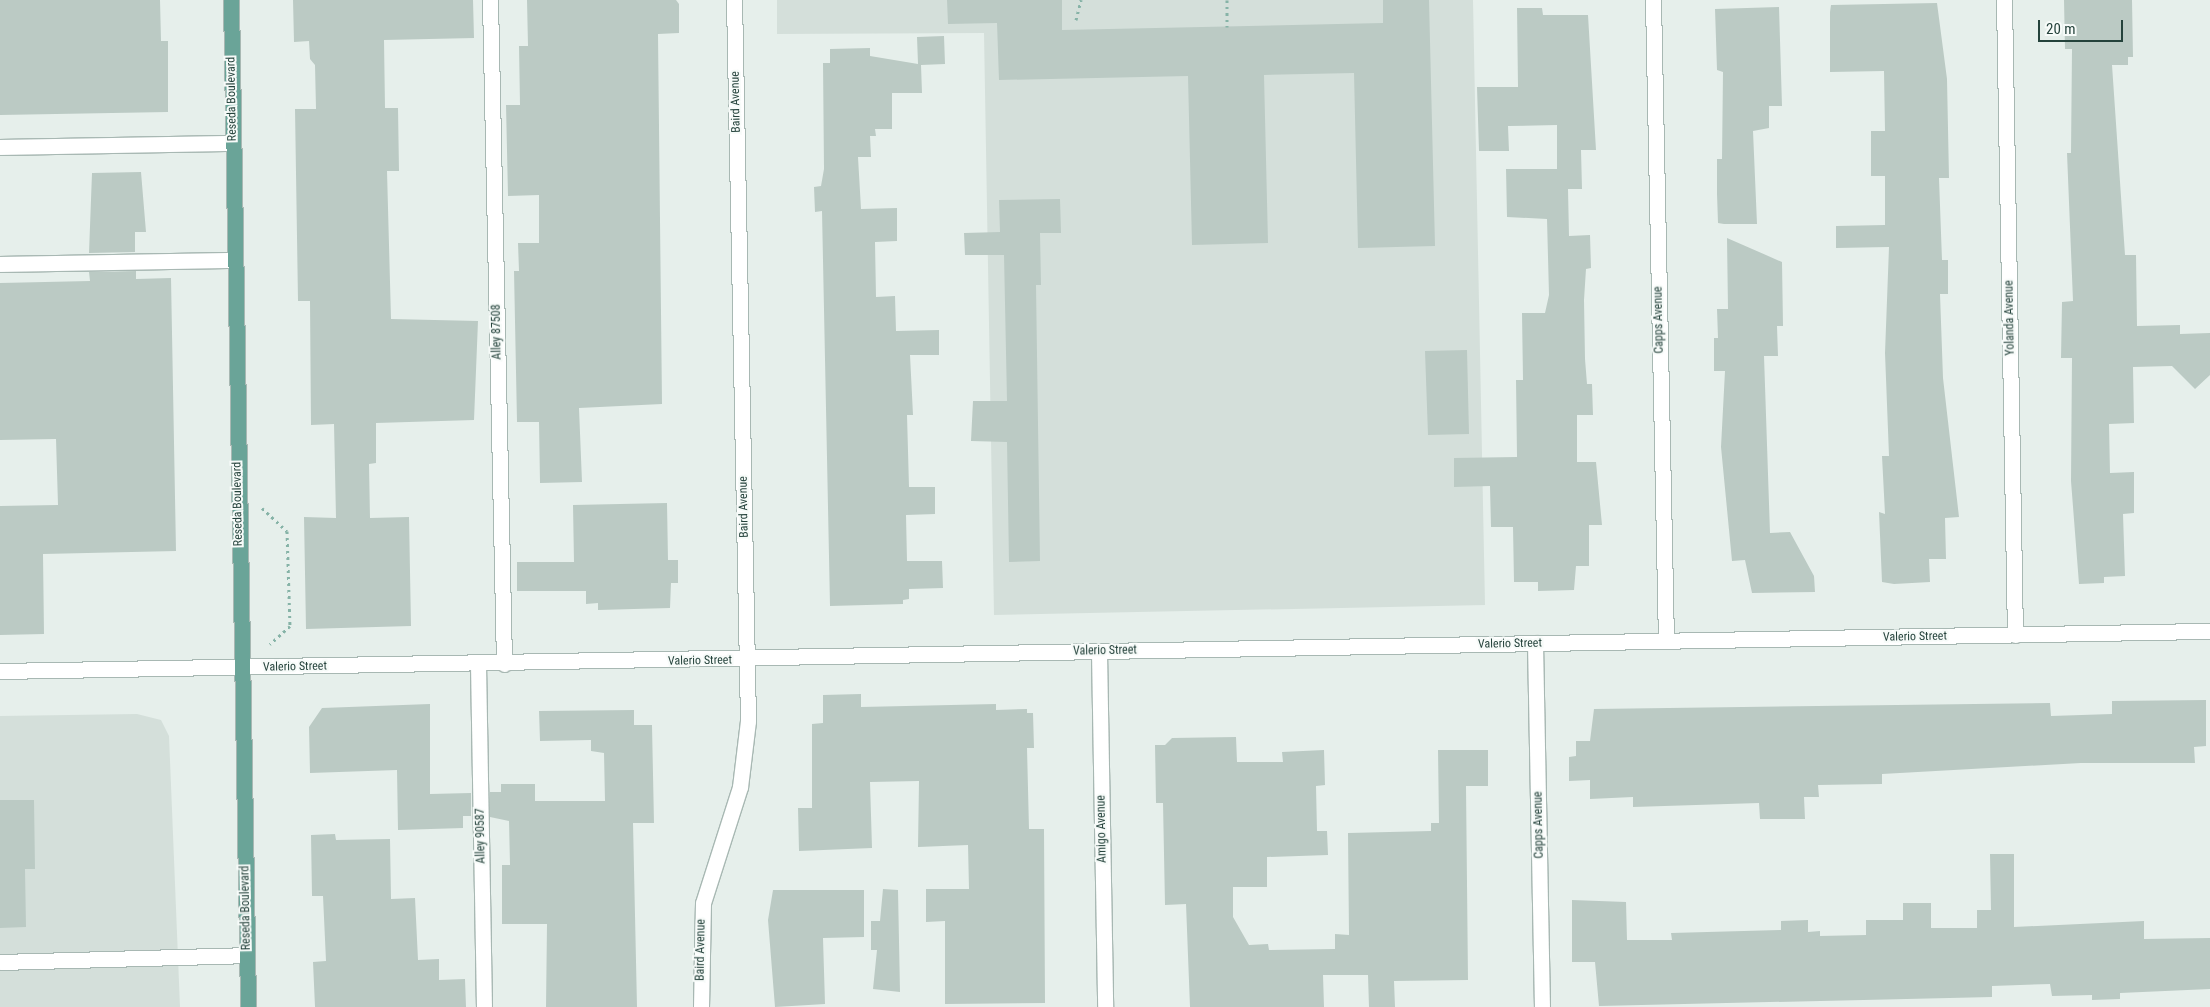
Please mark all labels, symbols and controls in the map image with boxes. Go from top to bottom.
scale bar [2040,10,2125,42]
text: 20 m [2046,20,2076,38]
street label: Reseda Boulevard [224,57,240,141]
street label: Baird Avenue [728,71,744,133]
street label: Yolanda Avenue [2002,280,2018,356]
street label: Capps Avenue [1651,286,1667,354]
street label: Alley 87508 [489,304,505,360]
street label: Reseda Boulevard [230,462,246,546]
street label: Baird Avenue [736,476,752,538]
street label: Valerio Street [1883,629,1947,645]
street label: Valerio Street [1478,636,1542,652]
street label: Valerio Street [1073,643,1137,659]
street label: Valerio Street [668,653,732,669]
street label: Valerio Street [263,659,327,675]
street label: Capps Avenue [1531,791,1547,859]
street label: Amigo Avenue [1094,795,1110,863]
street label: Alley 90587 [473,808,489,864]
street label: Reseda Boulevard [238,866,254,950]
street label: Baird Avenue [693,919,709,981]

